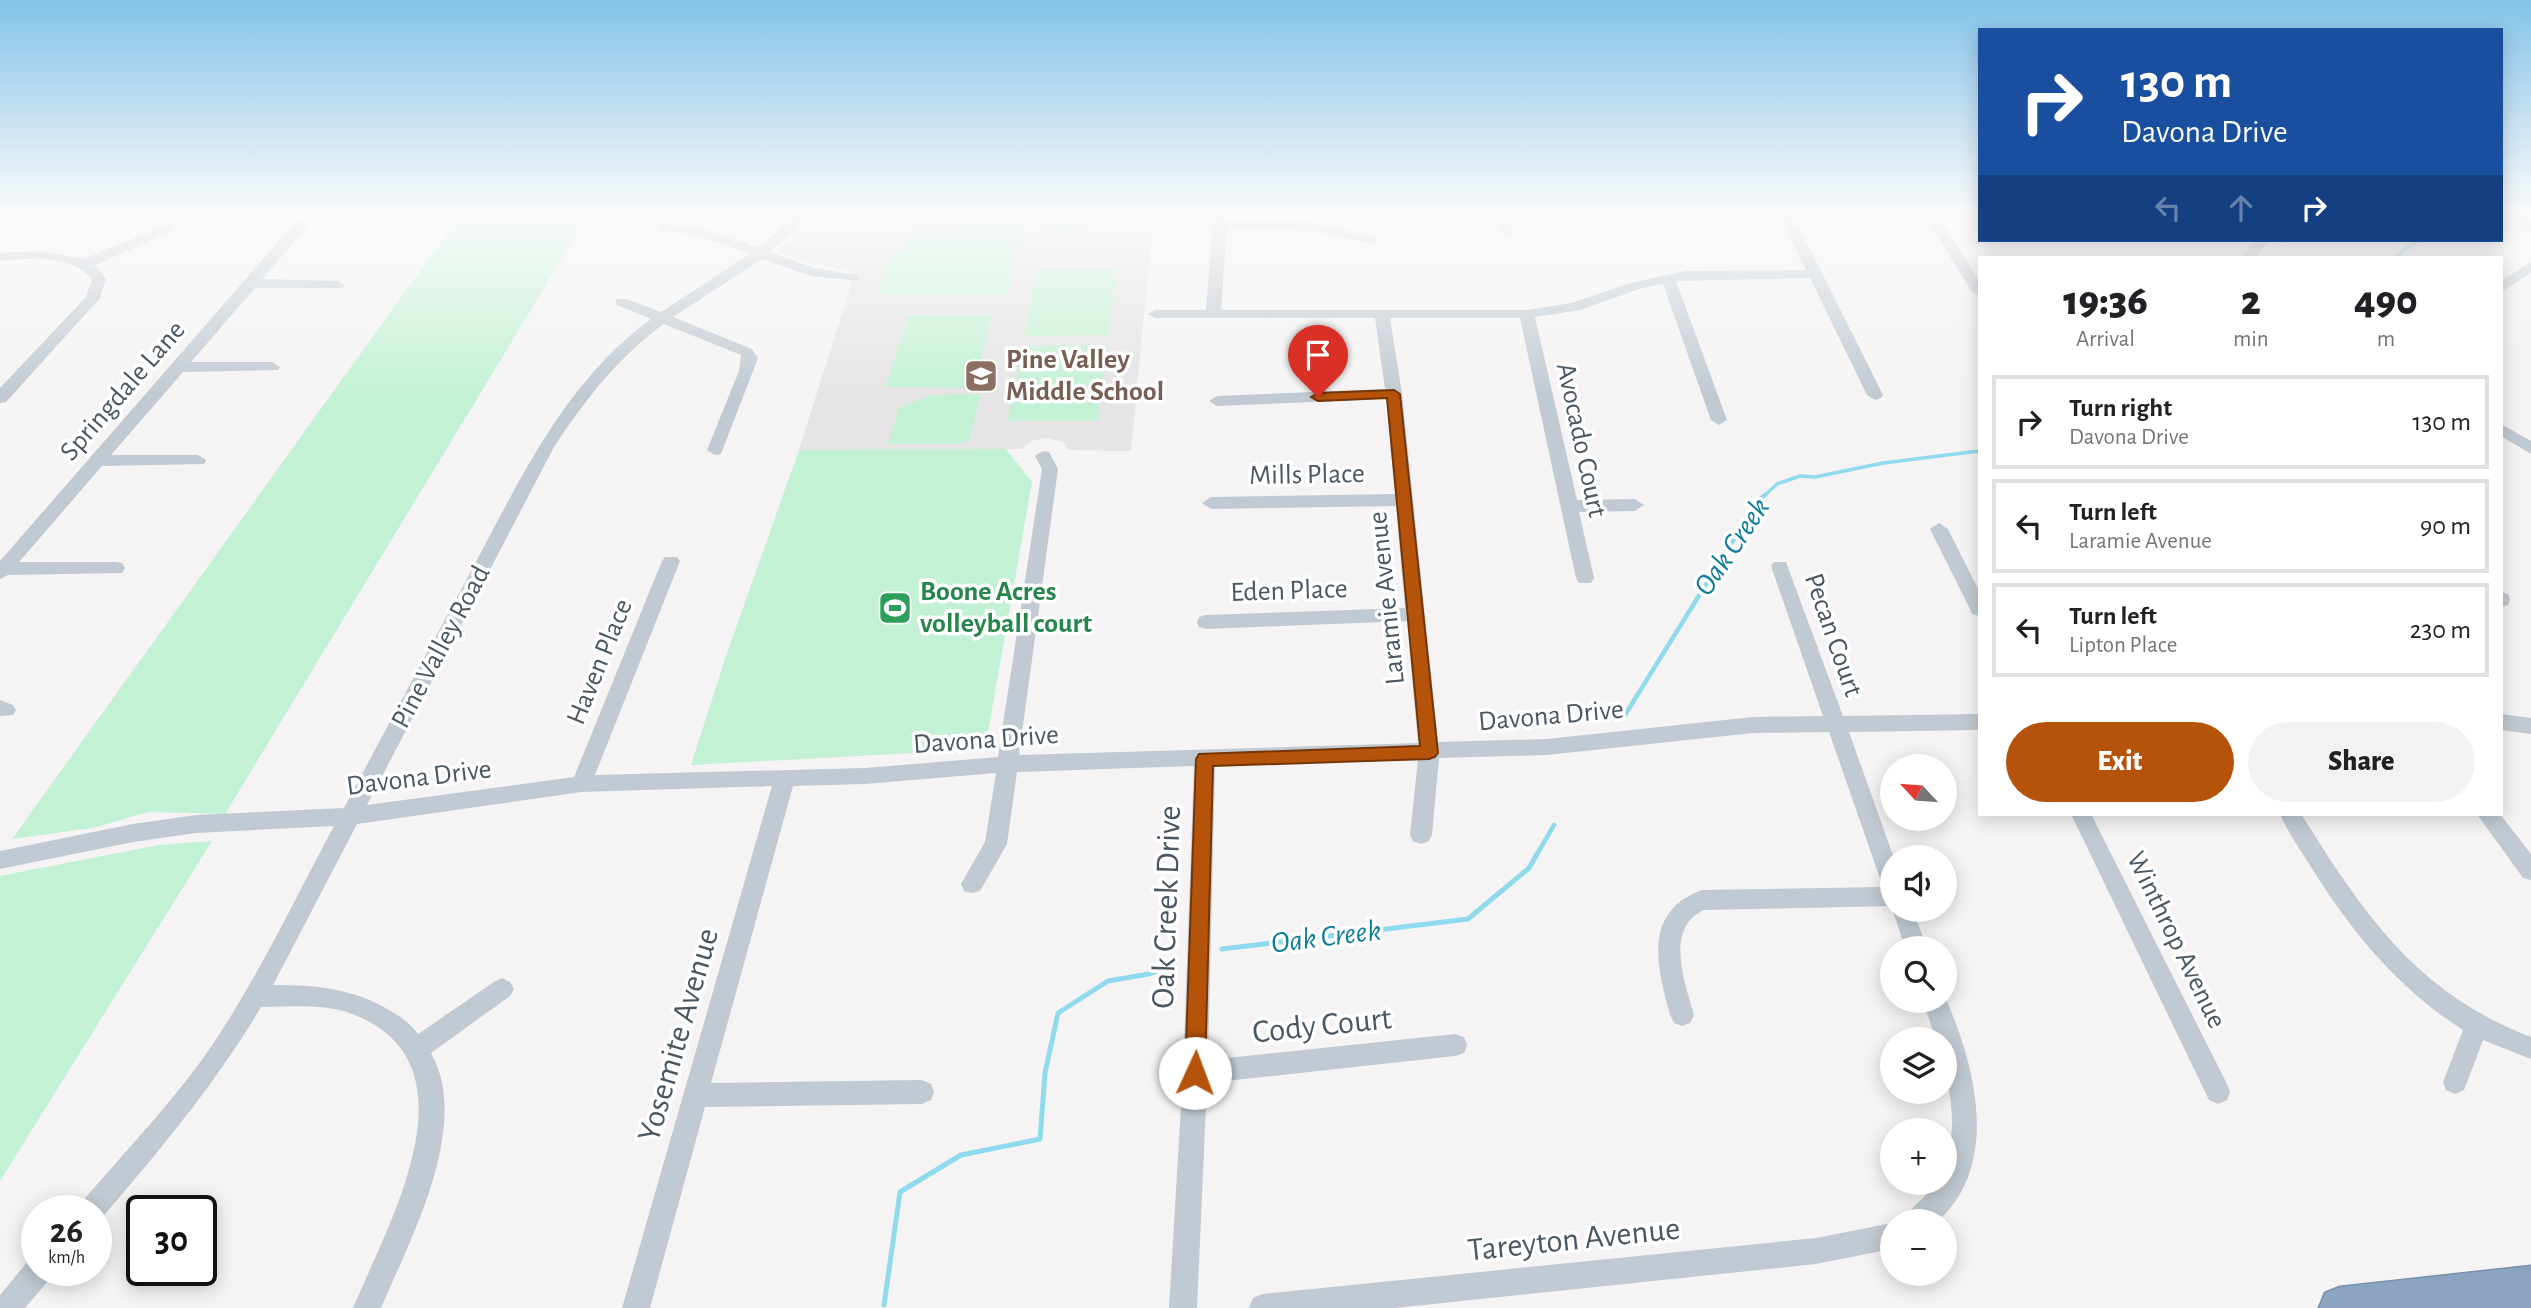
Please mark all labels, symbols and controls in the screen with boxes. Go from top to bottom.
icon: right [2006,56,2097,147]
text: 130 m [2121,58,2232,107]
text: Davona Drive [2121,116,2288,148]
icon: left [2149,189,2187,227]
icon: ahead [2222,189,2260,227]
icon: right [2295,189,2333,227]
text: 19:36 [2063,280,2148,322]
text: 2 [2241,280,2261,322]
text: 490 [2354,280,2418,322]
street label: Springdale Lane [55,316,191,466]
pin [1288,325,1348,397]
text: Arrival [2076,328,2135,351]
text: min [2233,328,2269,351]
text: m [2377,328,2395,351]
icon: arrive [1299,336,1337,374]
place label: Pine Valley Middle School [1006,346,1164,406]
school or university icon: Pine Valley Middle School [962,357,1000,395]
street label: Avocado Court [1551,360,1611,520]
text: Turn right [2069,395,2172,421]
icon: right [2010,403,2048,441]
text: 130 m [2413,409,2471,435]
text: Davona Drive [2069,426,2189,449]
street label: Mills Place [1249,460,1365,490]
water label: Oak Creek [1689,493,1775,601]
text: Turn left [2069,499,2157,525]
icon: left [2010,507,2048,545]
street label: Laramie Avenue [1364,510,1410,686]
text: 90 m [2420,513,2471,539]
text: Laramie Avenue [2069,530,2212,553]
street label: Pine Valley Road [386,561,496,733]
street label: Pecan Court [1799,570,1867,700]
street label: Eden Place [1230,575,1348,607]
place label: Boone Acres volleyball court [920,578,1092,638]
sports icon: Boone Acres volleyball court [876,589,914,627]
street label: Haven Place [562,595,638,729]
text: Turn left [2069,603,2157,629]
icon: left [2010,611,2048,649]
text: 230 m [2410,617,2471,643]
text: Lipton Place [2069,634,2177,657]
street label: Davona Drive [1477,696,1625,736]
street label: Davona Drive [912,721,1060,759]
button: Exit [2006,722,2234,802]
button: Share [2248,722,2475,802]
north arrow [1880,754,1956,831]
map controls [1880,754,1957,1286]
street label: Davona Drive [345,755,493,801]
street label: Oak Creek Drive [1147,805,1187,1009]
button: sound [1880,845,1957,922]
street label: Winthrop Avenue [2121,847,2231,1033]
water label: Oak Creek [1269,915,1383,959]
street label: Yosemite Avenue [633,925,725,1145]
button: search [1880,936,1957,1013]
street label: Cody Court [1251,1002,1394,1050]
button: layers [1880,1027,1957,1104]
position arrow [1158,1036,1232,1110]
button: + [1880,1118,1957,1195]
speed limit sign: 30 [126,1195,217,1286]
button: − [1880,1209,1957,1286]
street label: Tareyton Avenue [1466,1212,1682,1268]
text: 26 [50,1214,83,1249]
text: km/h [48,1249,85,1267]

